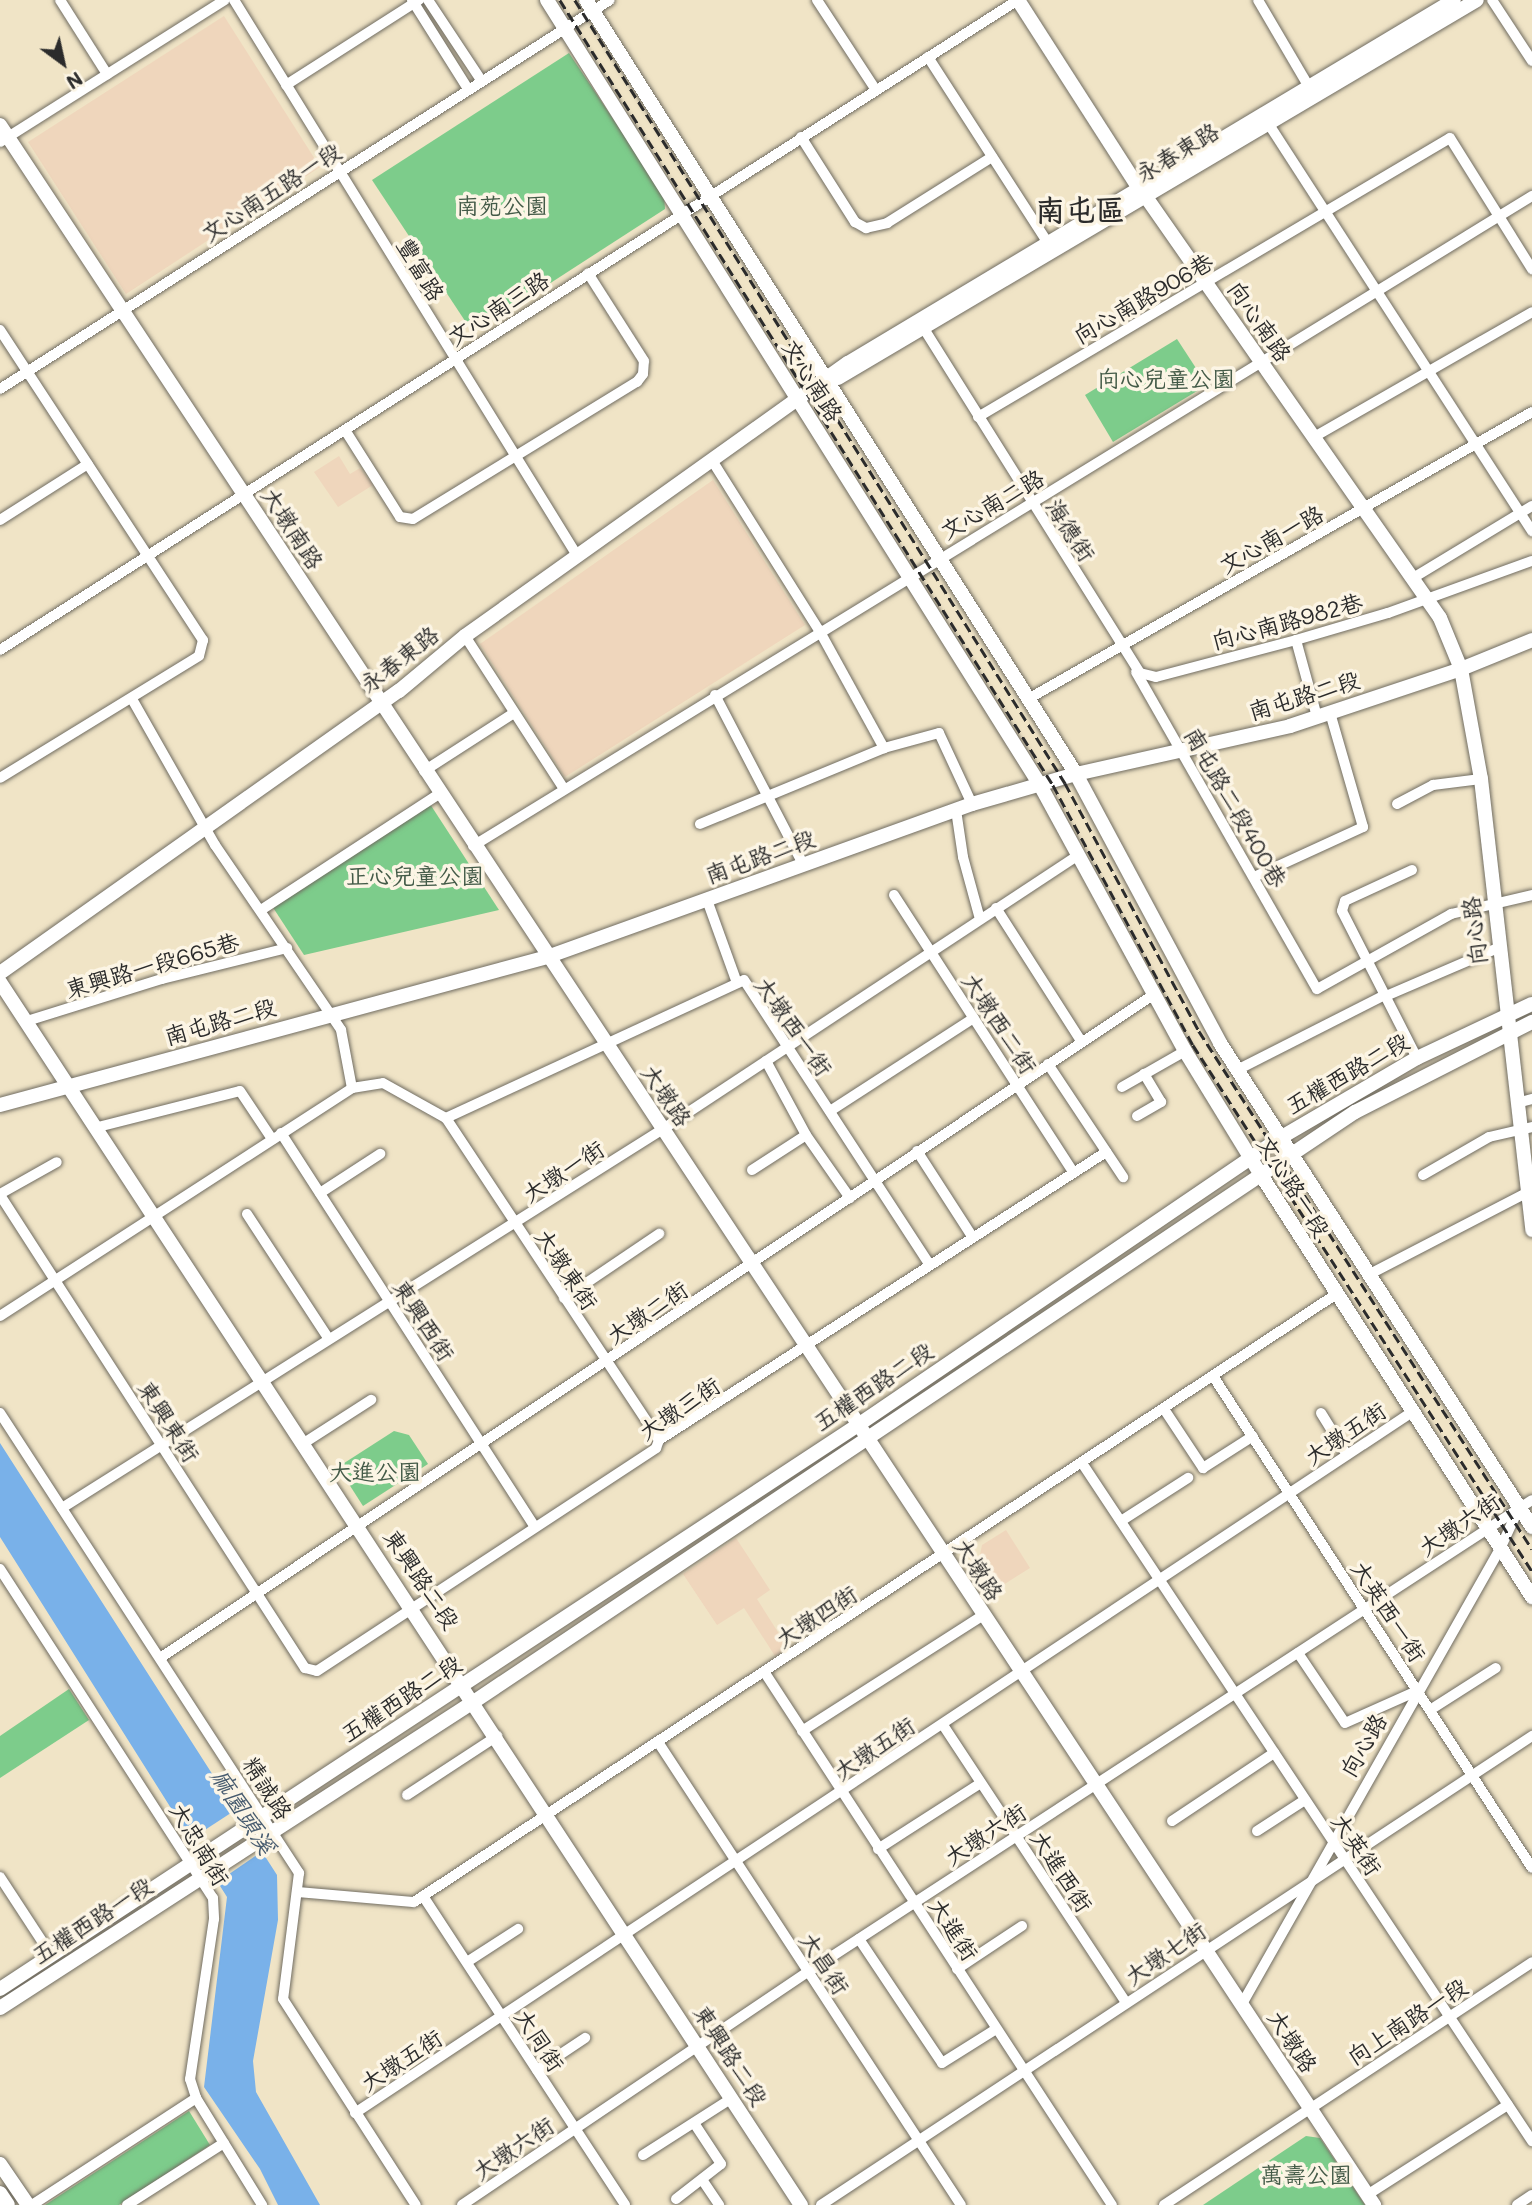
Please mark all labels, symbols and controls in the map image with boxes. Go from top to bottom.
north arrow [28,28,98,98]
text: N [62,67,88,95]
street label: 永春東路 [1130,116,1224,188]
street label: 文心南五路一段 [196,137,346,247]
park label: 南苑公園 [456,191,548,219]
district label: 南屯區 [1035,191,1125,227]
street label: 豐富路 [391,232,451,306]
street label: 向心南路906巷 [1068,247,1218,349]
street label: 文心南三路 [442,265,554,351]
street label: 向心南路 [1222,275,1298,367]
street label: 文心南路 [777,334,849,426]
park label: 向心兒童公園 [1097,364,1235,392]
street label: 文心南二路 [935,463,1049,545]
street label: 大墩南路 [256,482,330,574]
street label: 海德街 [1041,494,1101,566]
street label: 文心南一路 [1214,499,1328,579]
street label: 向心南路982巷 [1208,588,1366,654]
street label: 永春東路 [354,620,444,698]
street label: 南屯路二段 [1245,665,1363,725]
street label: 南屯路二段400巷 [1179,722,1293,892]
street label: 南屯路二段 [701,823,819,889]
park label: 正心兒童公園 [346,861,484,889]
street label: 向心路 [1456,895,1492,967]
street label: 東興路一段665巷 [62,927,242,1003]
street label: 大墩西二街 [957,967,1043,1079]
street label: 大墩西一街 [750,971,838,1081]
street label: 南屯路二段 [161,992,279,1050]
street label: 五權西路二段 [1280,1027,1414,1119]
street label: 大墩路 [636,1059,698,1131]
street label: 文心路一段 [1252,1130,1336,1242]
street label: 大墩一街 [517,1134,609,1208]
street label: 大墩東街 [530,1223,604,1315]
street label: 東興西街 [387,1274,461,1366]
street label: 大墩二街 [601,1275,693,1349]
street label: 五權西路二段 [808,1336,938,1436]
street label: 大墩三街 [633,1371,725,1445]
street label: 東興東街 [132,1375,206,1467]
street label: 大墩五街 [1299,1396,1391,1470]
park label: 大進公園 [329,1457,421,1485]
street label: 大墩六街 [1413,1487,1505,1561]
street label: 東興路二段 [378,1524,466,1634]
street label: 大墩路 [949,1533,1009,1605]
street label: 大英西一街 [1346,1555,1432,1667]
street label: 大墩四街 [770,1579,862,1653]
street label: 五權西路二段 [336,1649,466,1747]
street label: 向心路 [1334,1708,1392,1782]
street label: 大墩五街 [828,1711,920,1785]
street label: 精誠路 [238,1752,298,1824]
water label: 麻園頭溪 [206,1763,282,1859]
street label: 大忠南街 [164,1797,236,1891]
street label: 大墩六街 [939,1797,1031,1871]
street label: 大英街 [1326,1808,1388,1880]
street label: 大進西街 [1025,1825,1099,1917]
street label: 五權西路一段 [27,1871,157,1969]
street label: 大進街 [924,1893,984,1965]
street label: 大墩七街 [1119,1916,1211,1990]
street label: 大昌街 [795,1927,855,1999]
street label: 向上南路一段 [1342,1972,1472,2070]
street label: 東興路二段 [688,1999,774,2111]
street label: 大同街 [510,2004,570,2076]
street label: 大墩路 [1263,2005,1323,2077]
street label: 大墩五街 [355,2023,447,2097]
street label: 大墩六街 [467,2111,559,2185]
park label: 萬壽公園 [1260,2160,1352,2188]

